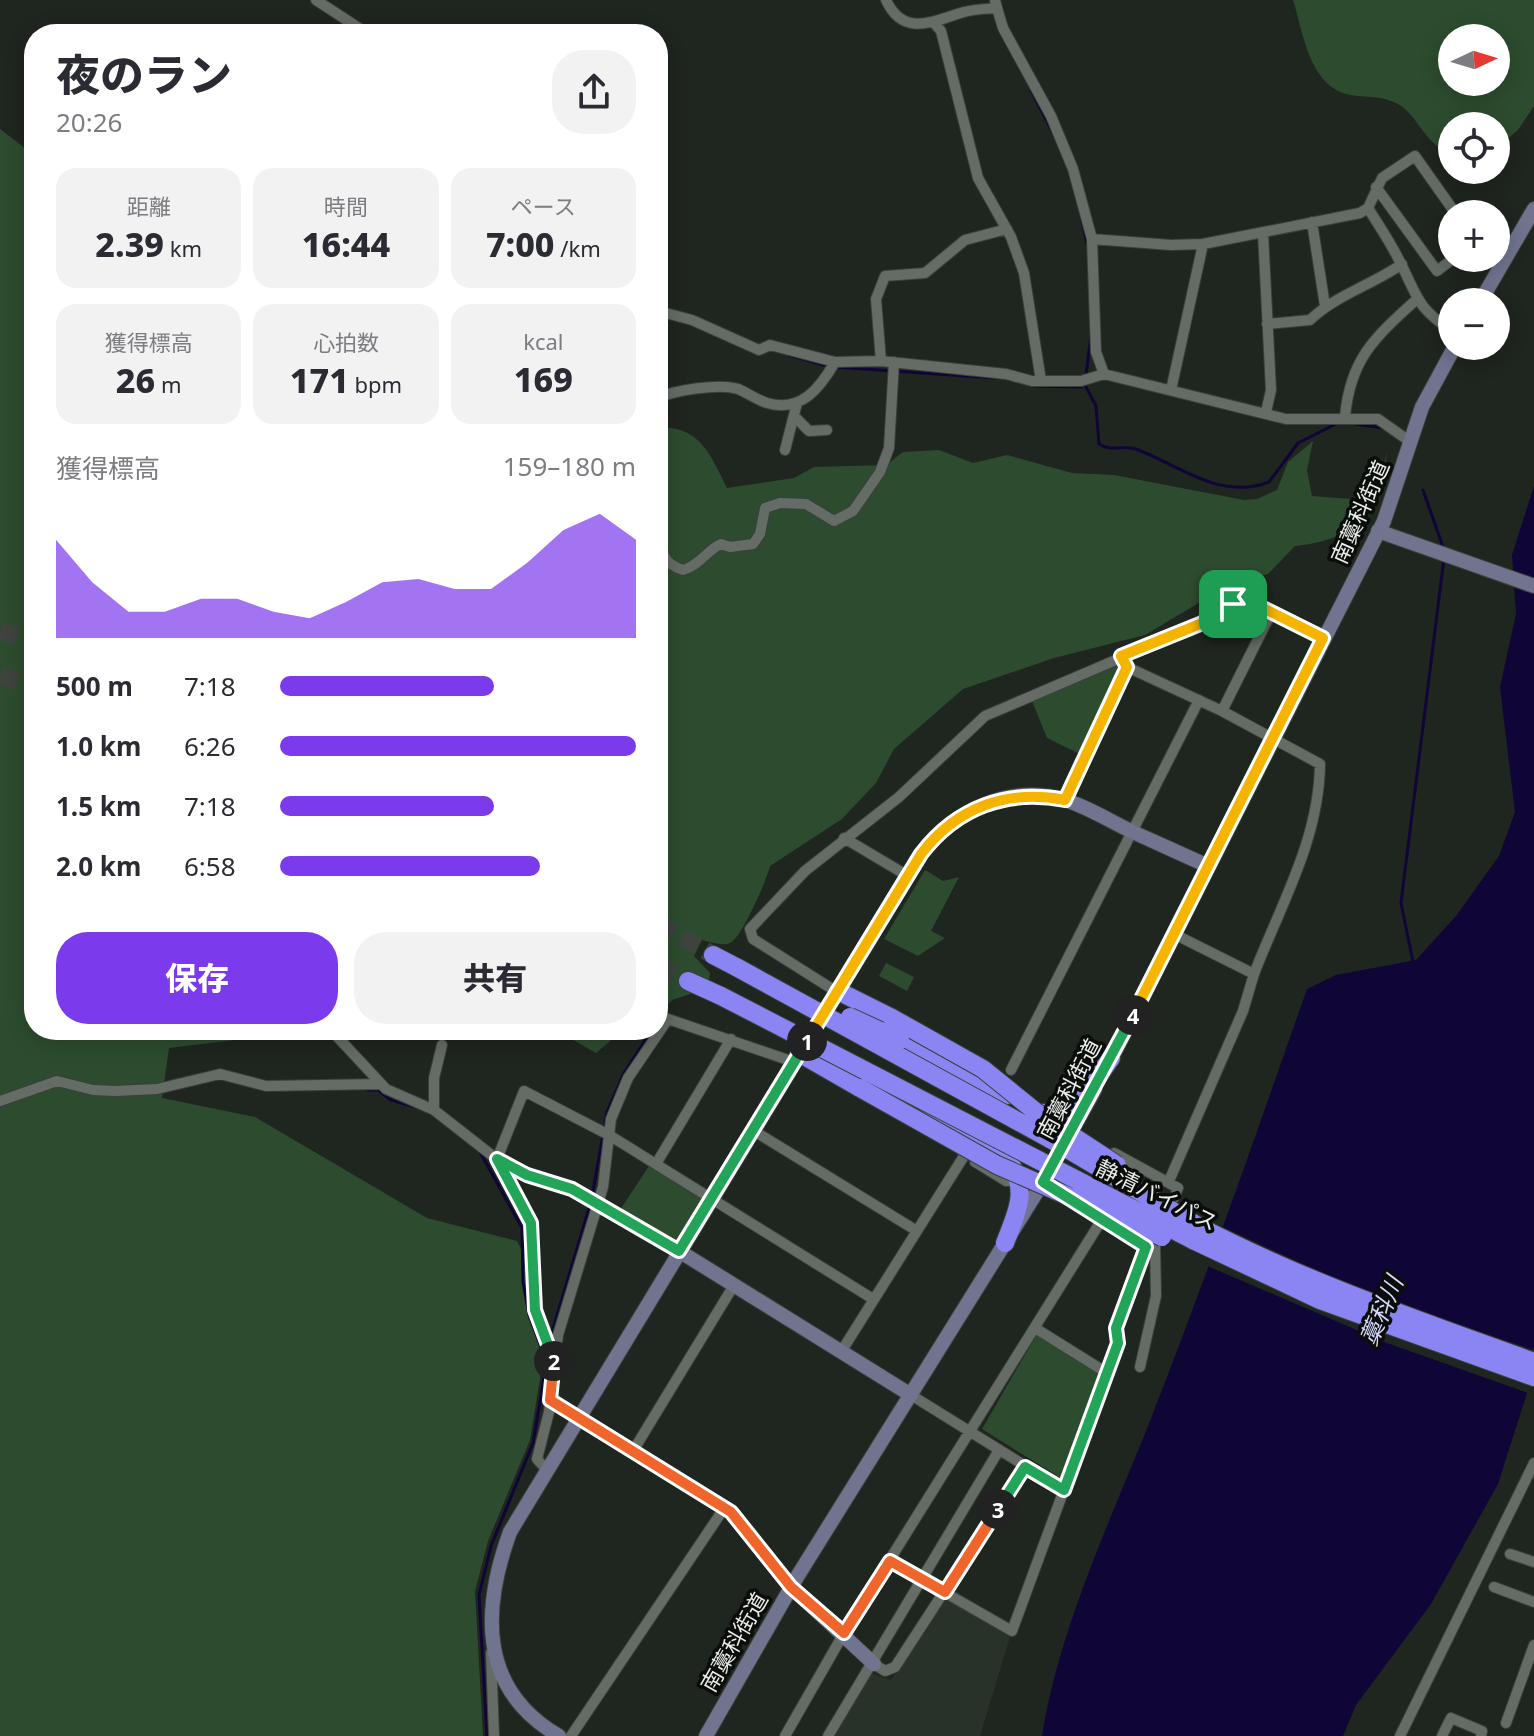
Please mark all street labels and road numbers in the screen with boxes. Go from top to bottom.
street label: 南藁科街道 [1323,455,1395,568]
street label: 南藁科街道 [1029,1033,1107,1144]
street label: 静清バイパス [1092,1152,1223,1236]
street label: 南藁科街道 [693,1586,774,1697]

